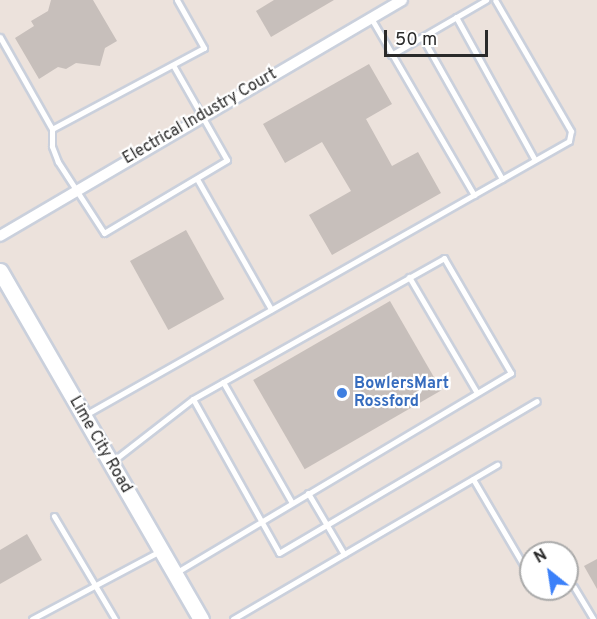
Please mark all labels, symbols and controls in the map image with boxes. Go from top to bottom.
scale bar [387,18,490,56]
text: 50 m [395,29,437,52]
street label: Electrical Industry Court [120,65,280,169]
place label: BowlersMart Rossford [354,374,449,412]
marker: BowlersMart Rossford [335,386,349,400]
street label: Lime City Road [65,393,135,497]
north arrow [519,541,579,601]
text: N [531,546,551,569]

